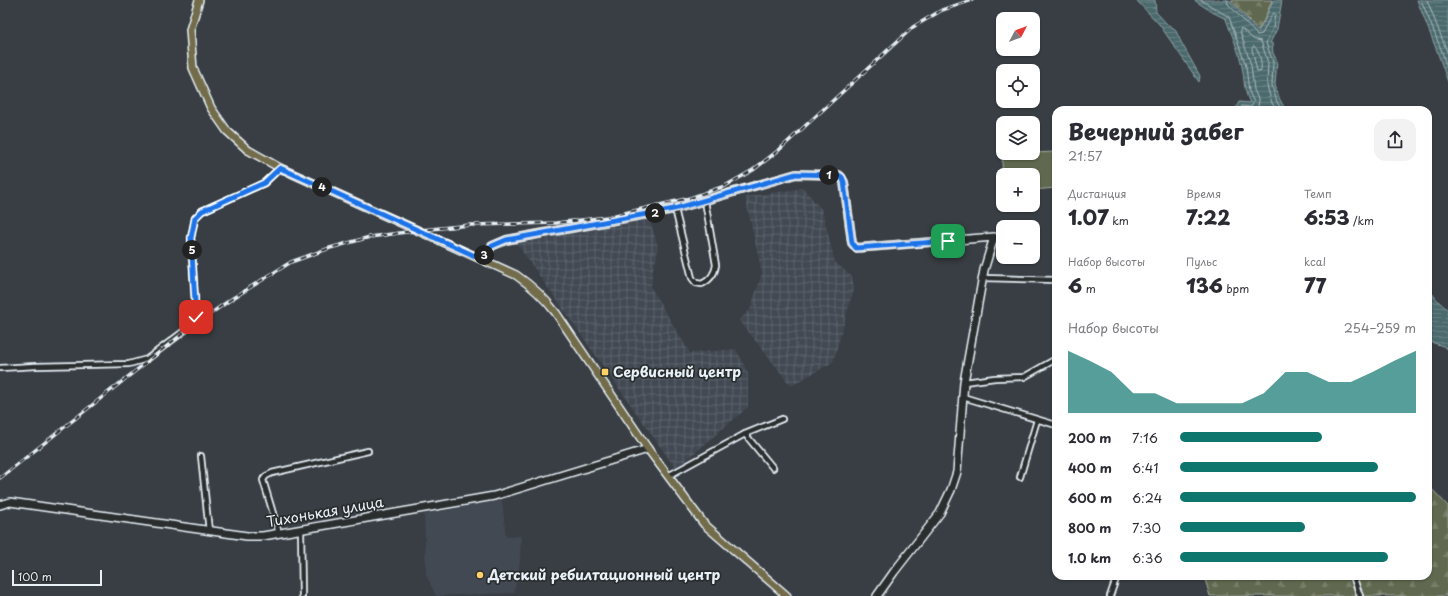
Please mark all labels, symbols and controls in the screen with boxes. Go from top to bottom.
north arrow [996,12,1040,56]
map controls [996,12,1040,264]
button: locate [996,64,1040,108]
text: Вечерний забег [1068,114,1244,147]
button: layers [996,116,1040,160]
button: share [1374,119,1416,161]
text: 21:57 [1068,146,1102,165]
pin: 1 [819,165,839,185]
text: 1 [826,166,832,183]
button: + [996,168,1040,212]
pin: 4 [312,177,332,197]
text: 4 [318,178,326,195]
text: Дистанция [1068,185,1126,202]
text: Время [1186,185,1221,202]
text: Темп [1304,185,1332,202]
text: 1.07 [1068,202,1109,232]
text: 7:22 [1186,202,1230,232]
text: 6:53 [1304,202,1349,232]
pin: 2 [645,203,665,223]
text: 2 [651,204,659,221]
text: km [1109,212,1129,229]
text: /km [1349,212,1374,229]
button: − [996,220,1040,264]
pin [931,224,965,258]
icon: arrive [937,230,959,252]
pin: 5 [182,240,202,260]
text: 5 [188,241,196,258]
pin: 3 [474,245,494,265]
text: 3 [480,246,488,263]
text: Набор высоты [1068,253,1145,270]
text: Пульс [1186,253,1217,270]
text: kcal [1304,253,1326,270]
text: 6 [1068,270,1082,300]
text: 136 [1186,270,1223,300]
text: 77 [1304,270,1326,300]
text: m [1082,280,1096,297]
text: bpm [1223,280,1249,297]
pin [179,300,213,334]
icon: check [185,306,207,328]
text: Набор высоты [1068,318,1159,337]
text: 254–259 m [1344,318,1416,337]
place label: Сервисный центр [613,361,741,382]
marker: Сервисный центр [600,367,610,377]
text: 200 m [1068,428,1112,447]
text: 7:16 [1132,428,1158,447]
text: 400 m [1068,458,1112,477]
text: 6:41 [1132,458,1158,477]
text: 600 m [1068,488,1112,507]
text: 6:24 [1132,488,1162,507]
street label: Тихонькая улица [265,491,385,532]
text: 800 m [1068,518,1111,537]
text: 7:30 [1132,518,1161,537]
text: 1.0 km [1068,548,1111,567]
text: 6:36 [1132,548,1163,567]
place label: Детский ребилтационный центр [487,564,720,585]
scale bar [12,568,102,587]
text: 100 m [18,568,52,585]
marker: Детский ребилтационный центр [475,570,485,580]

